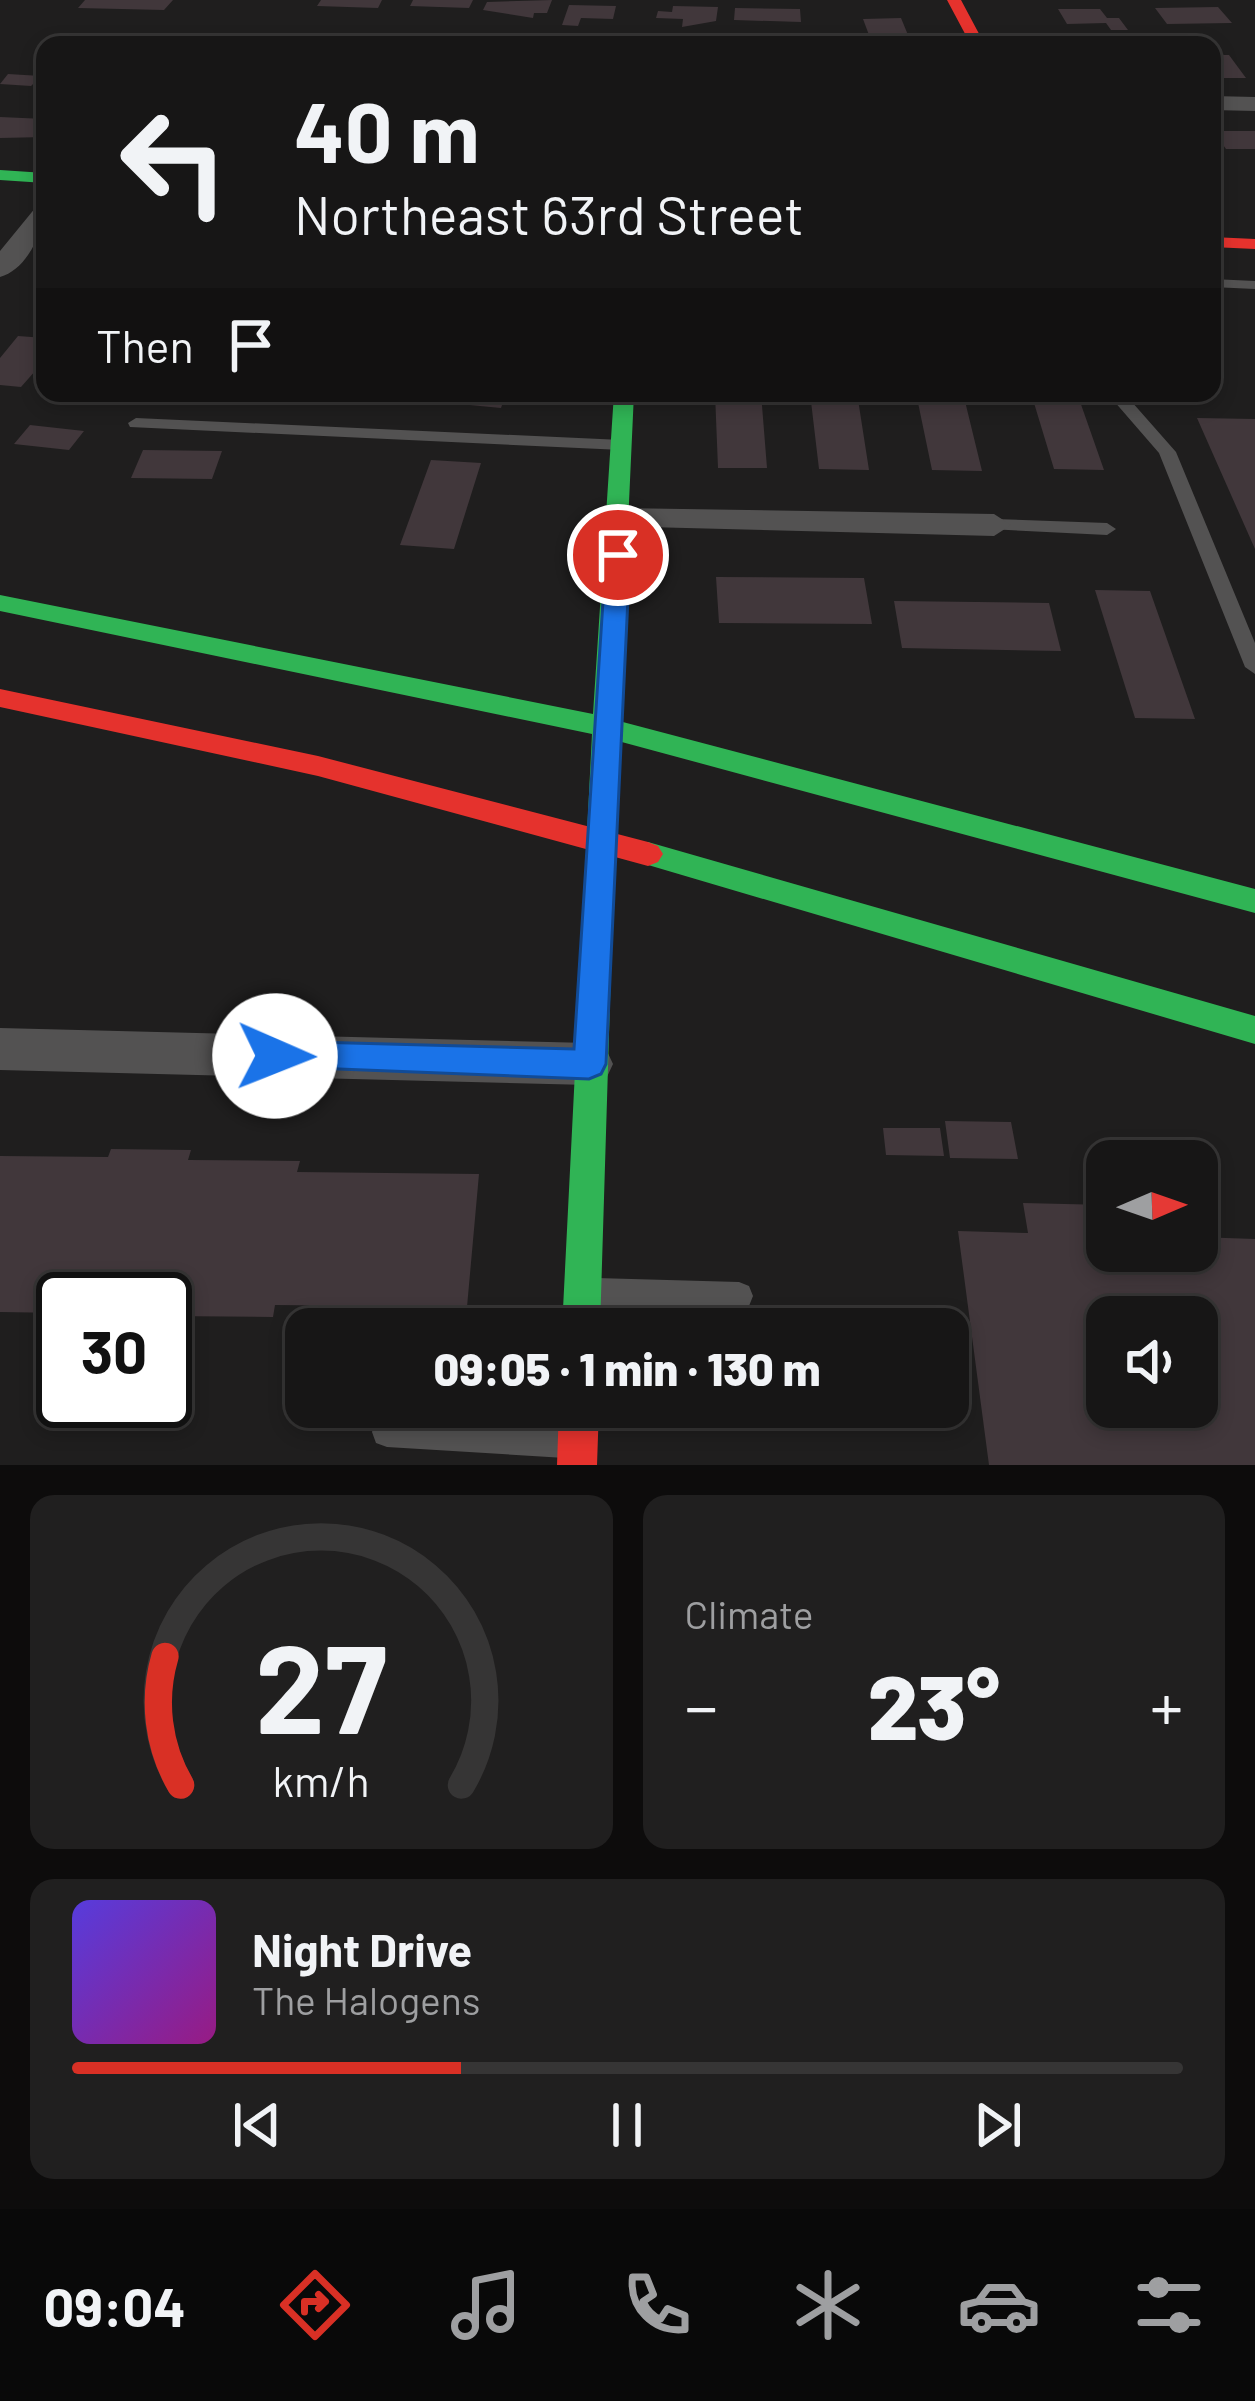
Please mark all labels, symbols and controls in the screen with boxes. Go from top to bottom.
text: 40 m [294,79,480,180]
icon: left [96,84,252,240]
text: Northeast 63rd Street [294,181,804,246]
icon: arrive [218,312,284,378]
text: Then [96,318,194,372]
pin [567,504,669,606]
icon: arrive [585,522,651,588]
position arrow [212,993,338,1119]
north arrow [1086,1140,1218,1272]
map controls [1086,1140,1218,1428]
speed limit sign: 30 [36,1272,192,1428]
button: sound [1086,1296,1218,1428]
text: 09:05 · 1 min · 130 m [434,1341,820,1395]
text: Climate [685,1590,814,1637]
text: 27 [255,1609,387,1759]
text: 23° [867,1650,1000,1758]
text: − [685,1665,718,1744]
text: + [1150,1665,1183,1744]
text: km/h [273,1754,370,1806]
text: Night Drive [252,1922,472,1976]
text: The Halogens [252,1976,481,2023]
icon: previous [224,2092,290,2158]
icon: pause [594,2092,660,2158]
icon: next [965,2092,1031,2158]
icon: directions [273,2263,357,2347]
icon: music [444,2263,528,2347]
icon: phone [615,2263,699,2347]
icon: climate [786,2263,870,2347]
icon: car [957,2263,1041,2347]
icon: filters [1127,2263,1211,2347]
text: 09:04 [43,2273,186,2338]

